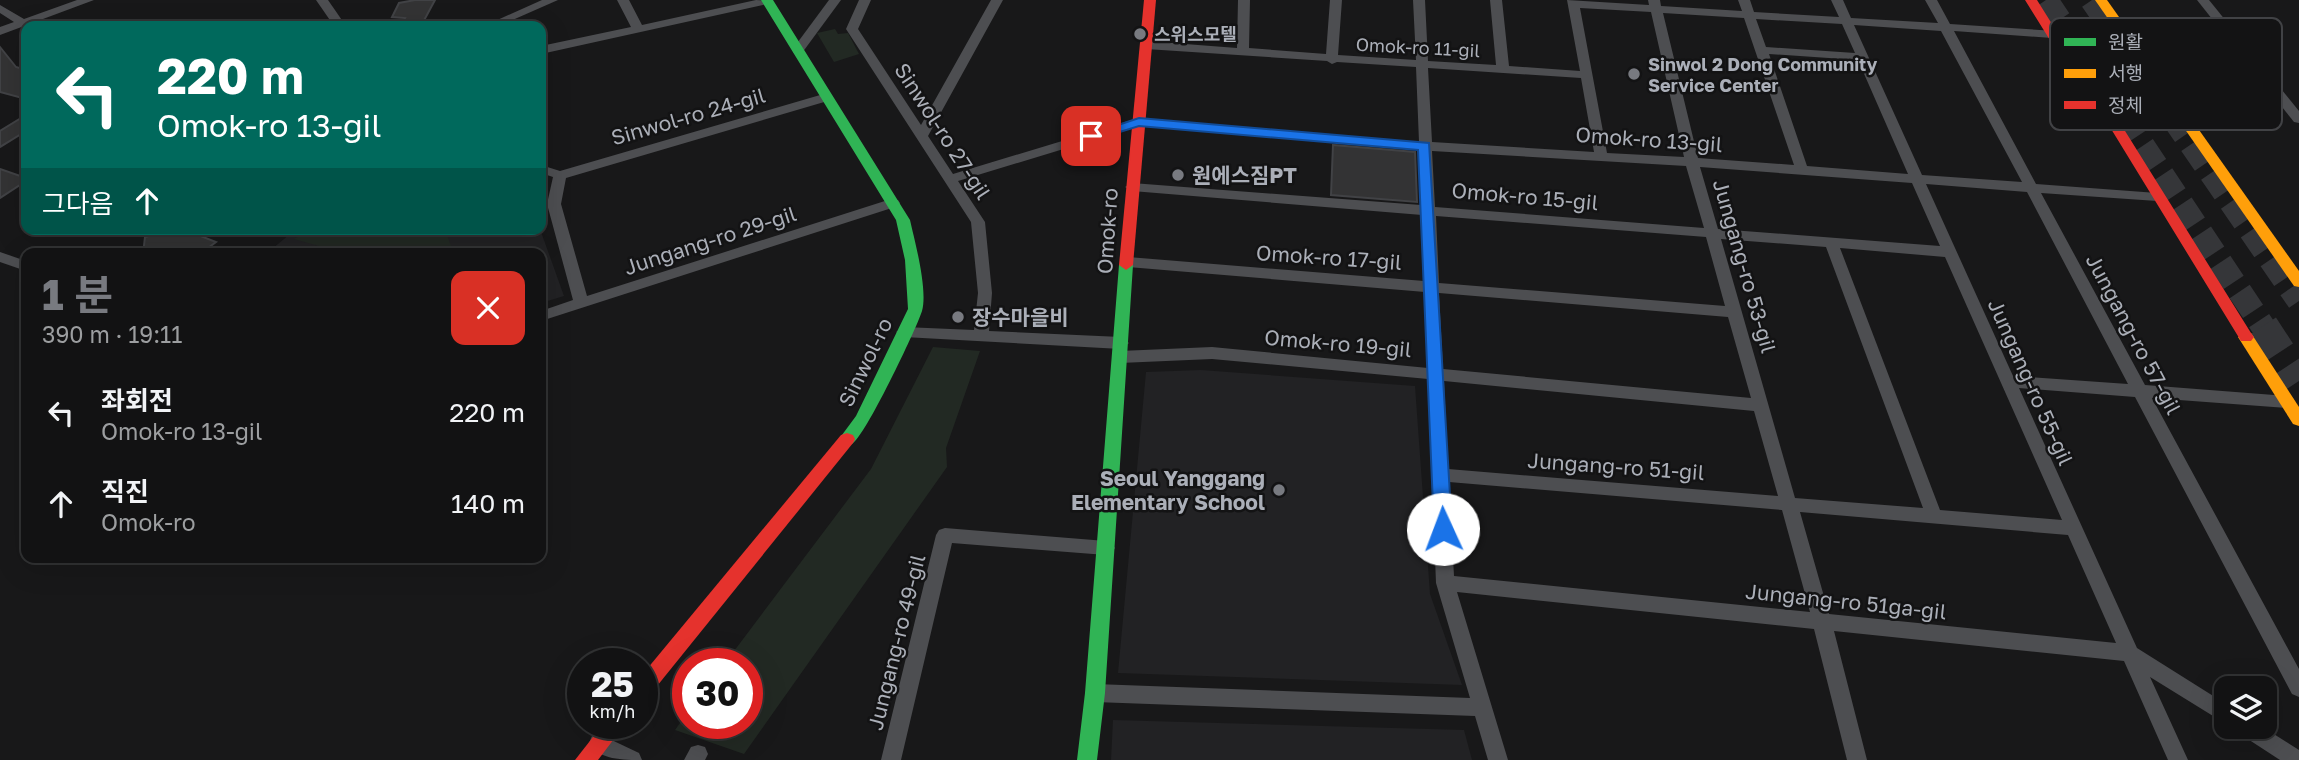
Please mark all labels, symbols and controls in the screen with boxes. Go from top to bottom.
legend [2050,18,2282,130]
place label: 스위스모텔 [1154,23,1237,45]
marker: 스위스모텔 [1132,26,1148,42]
text: 원활 [2108,30,2143,53]
street label: Omok-ro 11-gil [1355,33,1481,61]
text: 220 m [157,46,304,105]
icon: left [42,49,133,140]
place label: Sinwol 2 Dong Community Service Center [1648,53,1877,96]
street label: Sinwol-ro 27-gil [889,58,997,204]
text: 서행 [2108,61,2143,84]
marker: Sinwol 2 Dong Community Service Center [1626,66,1642,82]
street label: Sinwol-ro 24-gil [608,82,768,150]
text: 정체 [2108,93,2143,116]
text: Omok-ro 13-gil [157,106,381,144]
pin [1061,106,1121,166]
icon: arrive [1072,117,1110,155]
street label: Omok-ro 13-gil [1575,121,1723,157]
place label: 원에스짐PT [1192,162,1297,188]
marker: 원에스짐PT [1170,167,1186,183]
street label: Jungang-ro 53-gil [1708,176,1782,356]
street label: Omok-ro 15-gil [1451,177,1599,215]
icon: ahead [128,182,166,220]
street label: Omok-ro [1091,187,1123,275]
text: 그다음 [42,188,114,219]
street label: Jungang-ro 29-gil [620,200,800,280]
street label: Omok-ro 17-gil [1255,239,1403,275]
street label: Jungang-ro 57-gil [2081,249,2187,419]
text: 1 분 [42,269,113,319]
button: close [451,271,525,345]
street label: Jungang-ro 55-gil [1983,295,2079,469]
place label: 장수마을비 [972,304,1069,330]
marker: 장수마을비 [950,309,966,325]
street label: Sinwol-ro [832,313,898,411]
text: 390 m · 19:11 [42,320,182,348]
street label: Omok-ro 19-gil [1263,324,1413,362]
text: 좌회전 [101,385,173,416]
icon: left [42,394,80,432]
text: 220 m [449,397,525,428]
text: Omok-ro 13-gil [101,417,262,445]
street label: Jungang-ro 51-gil [1527,447,1705,485]
place label: Seoul Yanggang Elementary School [1071,465,1265,515]
text: 직진 [101,476,149,507]
marker: Seoul Yanggang Elementary School [1271,482,1287,498]
icon: ahead [42,485,80,523]
text: 140 m [451,488,525,519]
position arrow [1406,492,1480,566]
text: Omok-ro [101,508,196,536]
street label: Jungang-ro 49-gil [862,551,930,733]
street label: Jungang-ro 51ga-gil [1744,578,1948,624]
speed limit sign: 30 [672,648,763,739]
text: 25 [591,663,634,705]
map controls [2214,676,2277,739]
button: layers [2214,676,2277,739]
text: km/h [590,700,635,722]

